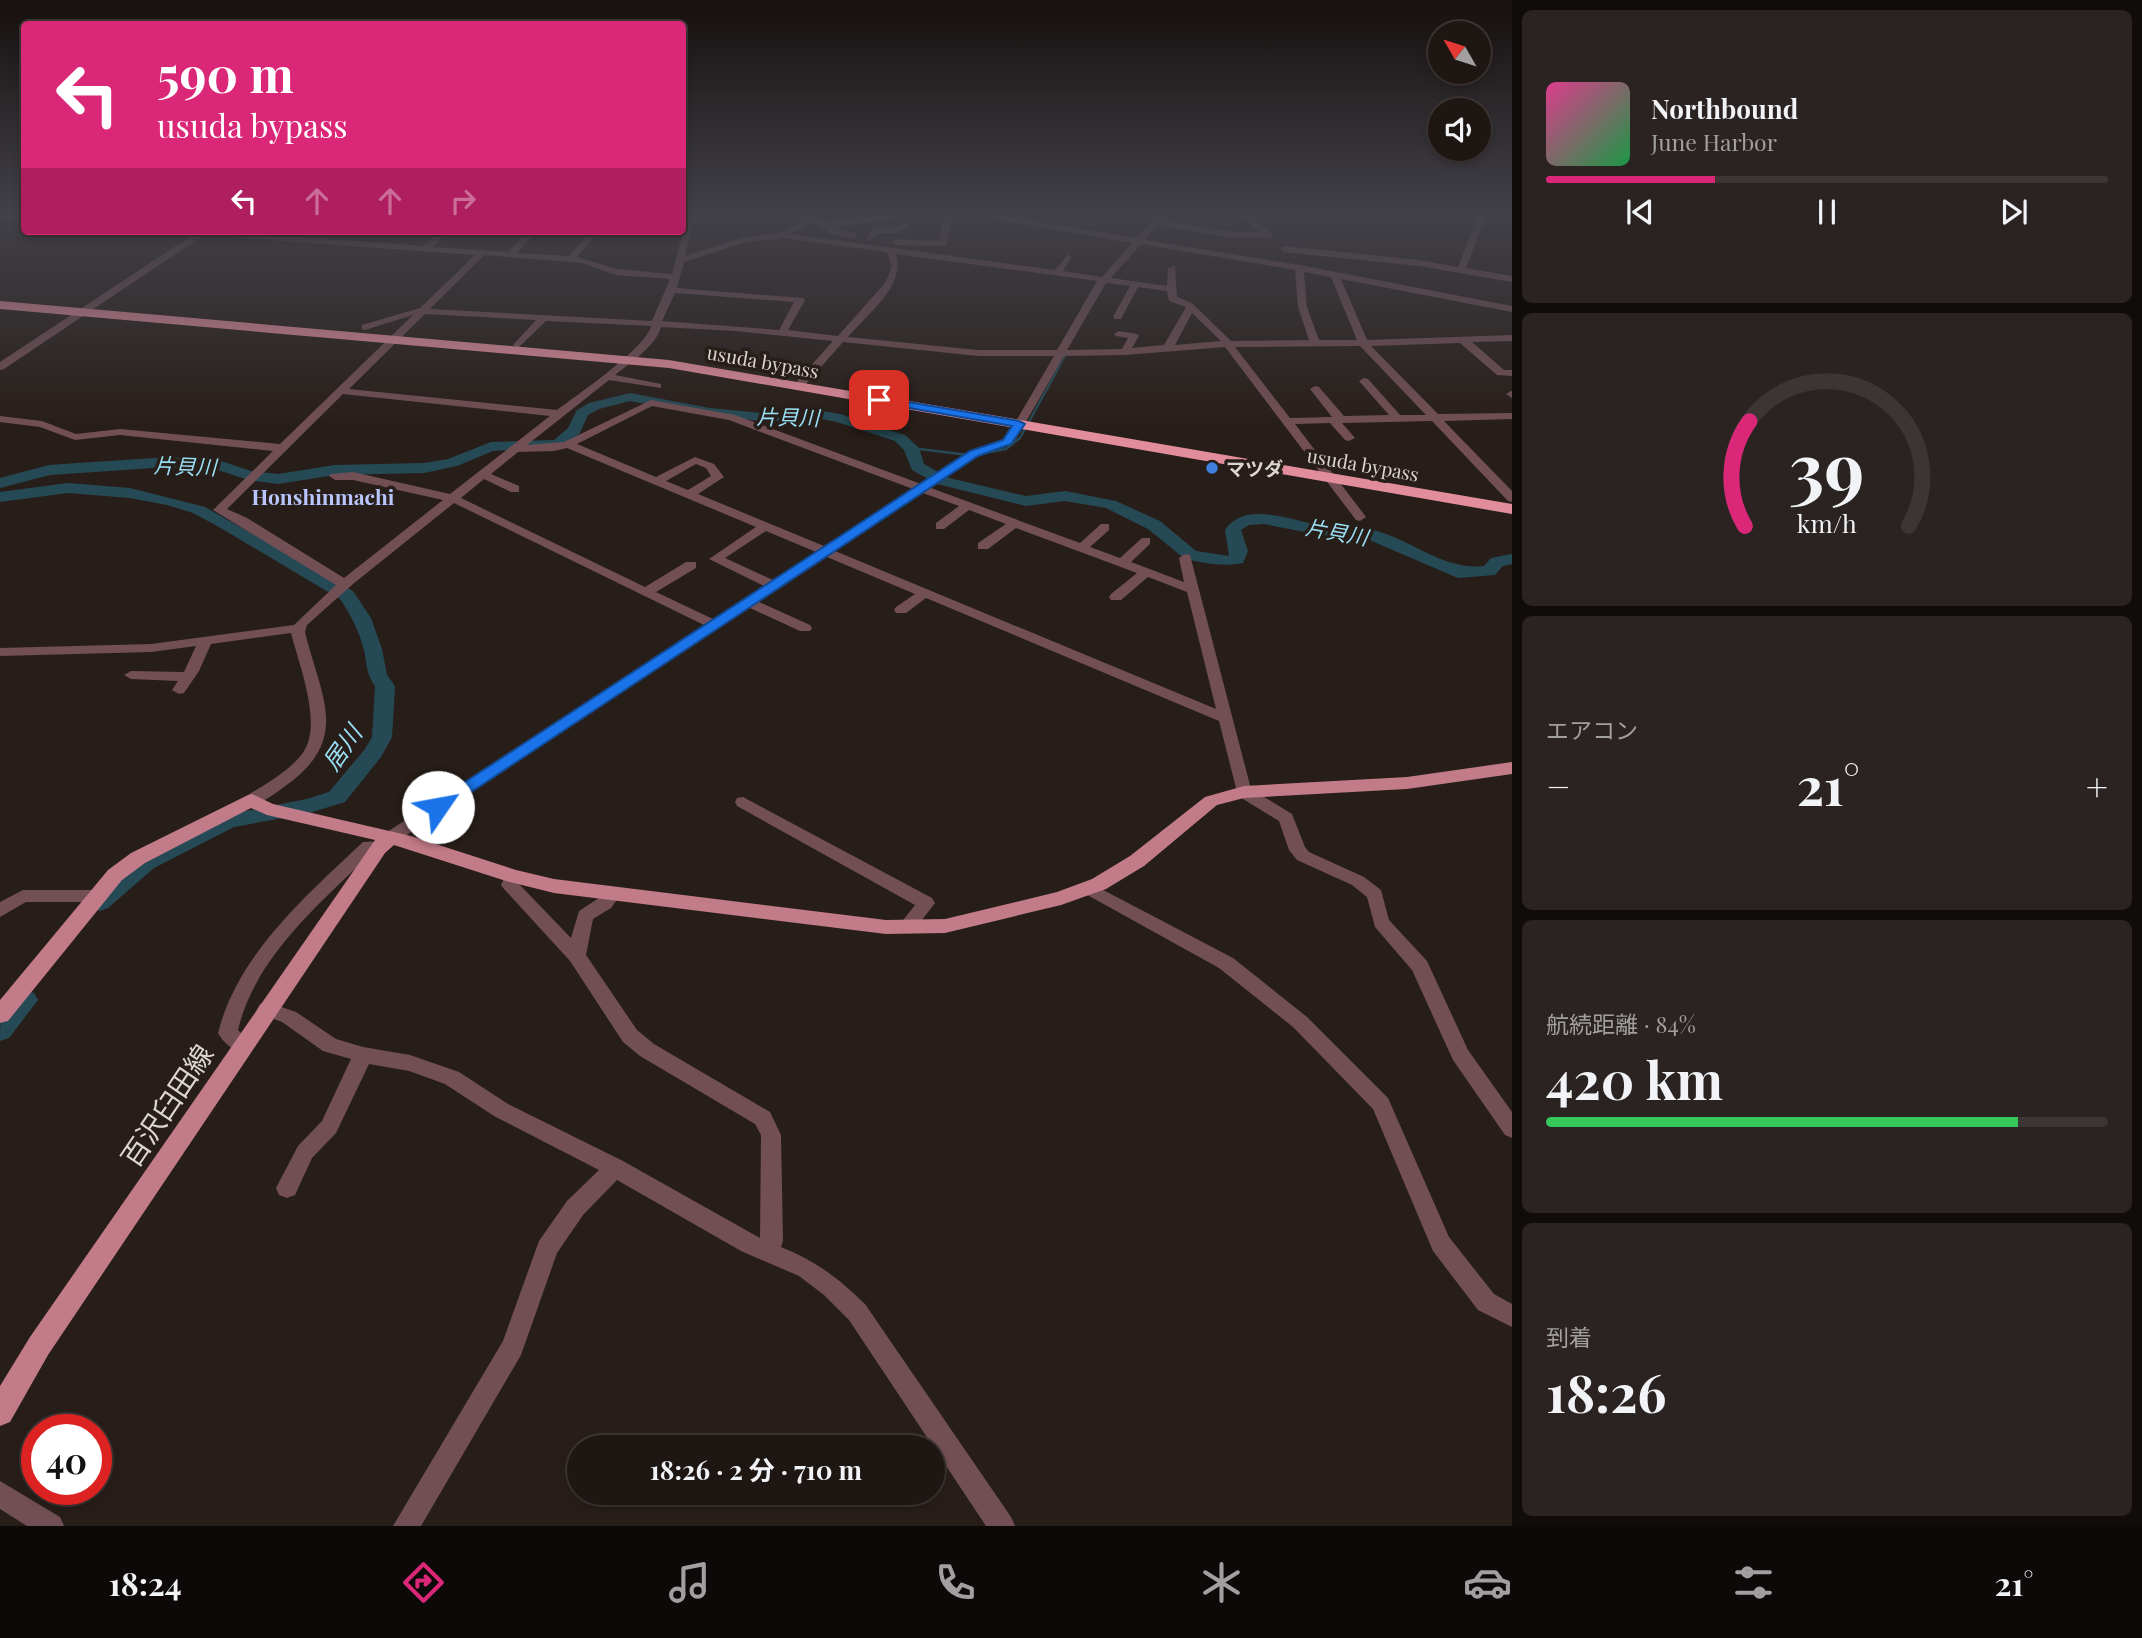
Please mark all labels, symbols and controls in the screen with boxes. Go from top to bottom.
north arrow [1428,21,1491,84]
map controls [1428,21,1491,161]
text: 590 m [157,40,294,105]
icon: left [42,49,133,140]
text: Northbound [1651,91,1798,126]
button: sound [1428,98,1491,161]
text: usuda bypass [157,103,348,146]
text: June Harbor [1651,126,1777,157]
icon: left [225,182,263,220]
icon: ahead [298,182,336,220]
icon: ahead [371,182,409,220]
icon: right [444,182,482,220]
icon: previous [1621,193,1659,231]
icon: pause [1808,193,1846,231]
icon: next [1995,193,2033,231]
street label: usuda bypass [705,338,821,384]
pin [849,370,909,430]
icon: arrive [860,381,898,419]
water label: 片貝川 [756,401,822,431]
text: 39 [1789,417,1865,514]
street label: usuda bypass [1305,441,1421,487]
water label: 片貝川 [153,450,219,480]
place label: マツダ [1226,455,1283,481]
marker: マツダ [1204,460,1220,476]
district label: Honshinmachi [252,482,395,510]
text: km/h [1797,506,1857,539]
water label: 片貝川 [1304,512,1372,551]
text: エアコン [1546,714,1638,745]
water label: 居川 [314,716,370,776]
text: 21° [1797,750,1860,819]
text: − [1546,760,1571,811]
text: + [2086,760,2108,811]
position arrow [401,770,475,844]
text: 航続距離 · 84% [1546,1008,1696,1039]
street label: 百沢臼田線 [112,1037,220,1173]
text: 420 km [1546,1044,1723,1113]
text: 到着 [1546,1321,1592,1352]
text: 18:26 [1546,1357,1667,1426]
speed limit sign: 40 [21,1414,112,1505]
text: 18:26 · 2 分 · 710 m [650,1452,862,1487]
icon: directions [399,1558,448,1607]
icon: music [665,1558,714,1607]
icon: phone [931,1558,980,1607]
icon: climate [1197,1558,1246,1607]
icon: car [1463,1558,1512,1607]
icon: filters [1729,1558,1778,1607]
text: 18:24 [109,1561,182,1604]
text: 21° [1995,1561,2033,1604]

